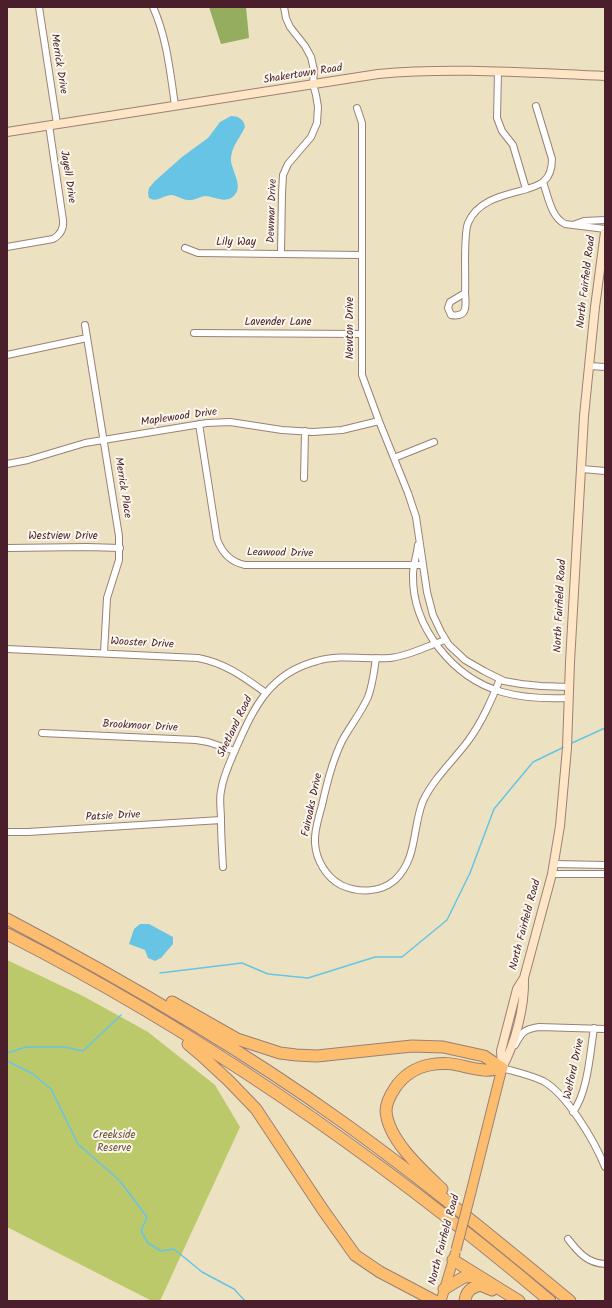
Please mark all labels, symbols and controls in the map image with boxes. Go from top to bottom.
street label: Merrick Drive [47,33,69,95]
street label: Shakertown Road [263,62,343,88]
street label: Jayell Drive [56,150,78,204]
street label: Dewmar Drive [265,179,281,243]
street label: North Fairfield Road [575,235,599,329]
street label: Lily Way [216,236,256,250]
street label: Newton Drive [344,297,358,359]
street label: Lavender Lane [244,316,312,330]
street label: Maplewood Drive [140,406,218,430]
street label: Merrick Place [111,457,133,519]
street label: Westview Drive [28,530,98,544]
street label: Leawood Drive [247,547,313,561]
street label: North Fairfield Road [552,559,570,653]
street label: Wooster Drive [110,636,174,652]
street label: Shetland Road [215,694,257,760]
street label: Brookmoor Drive [102,718,178,736]
street label: Fairoaks Drive [300,772,326,838]
street label: Patsie Drive [85,809,141,825]
street label: North Fairfield Road [508,878,544,972]
street label: Welford Drive [562,1037,588,1101]
park label: Creekside Reserve [92,1129,136,1155]
street label: North Fairfield Road [427,1193,463,1287]

